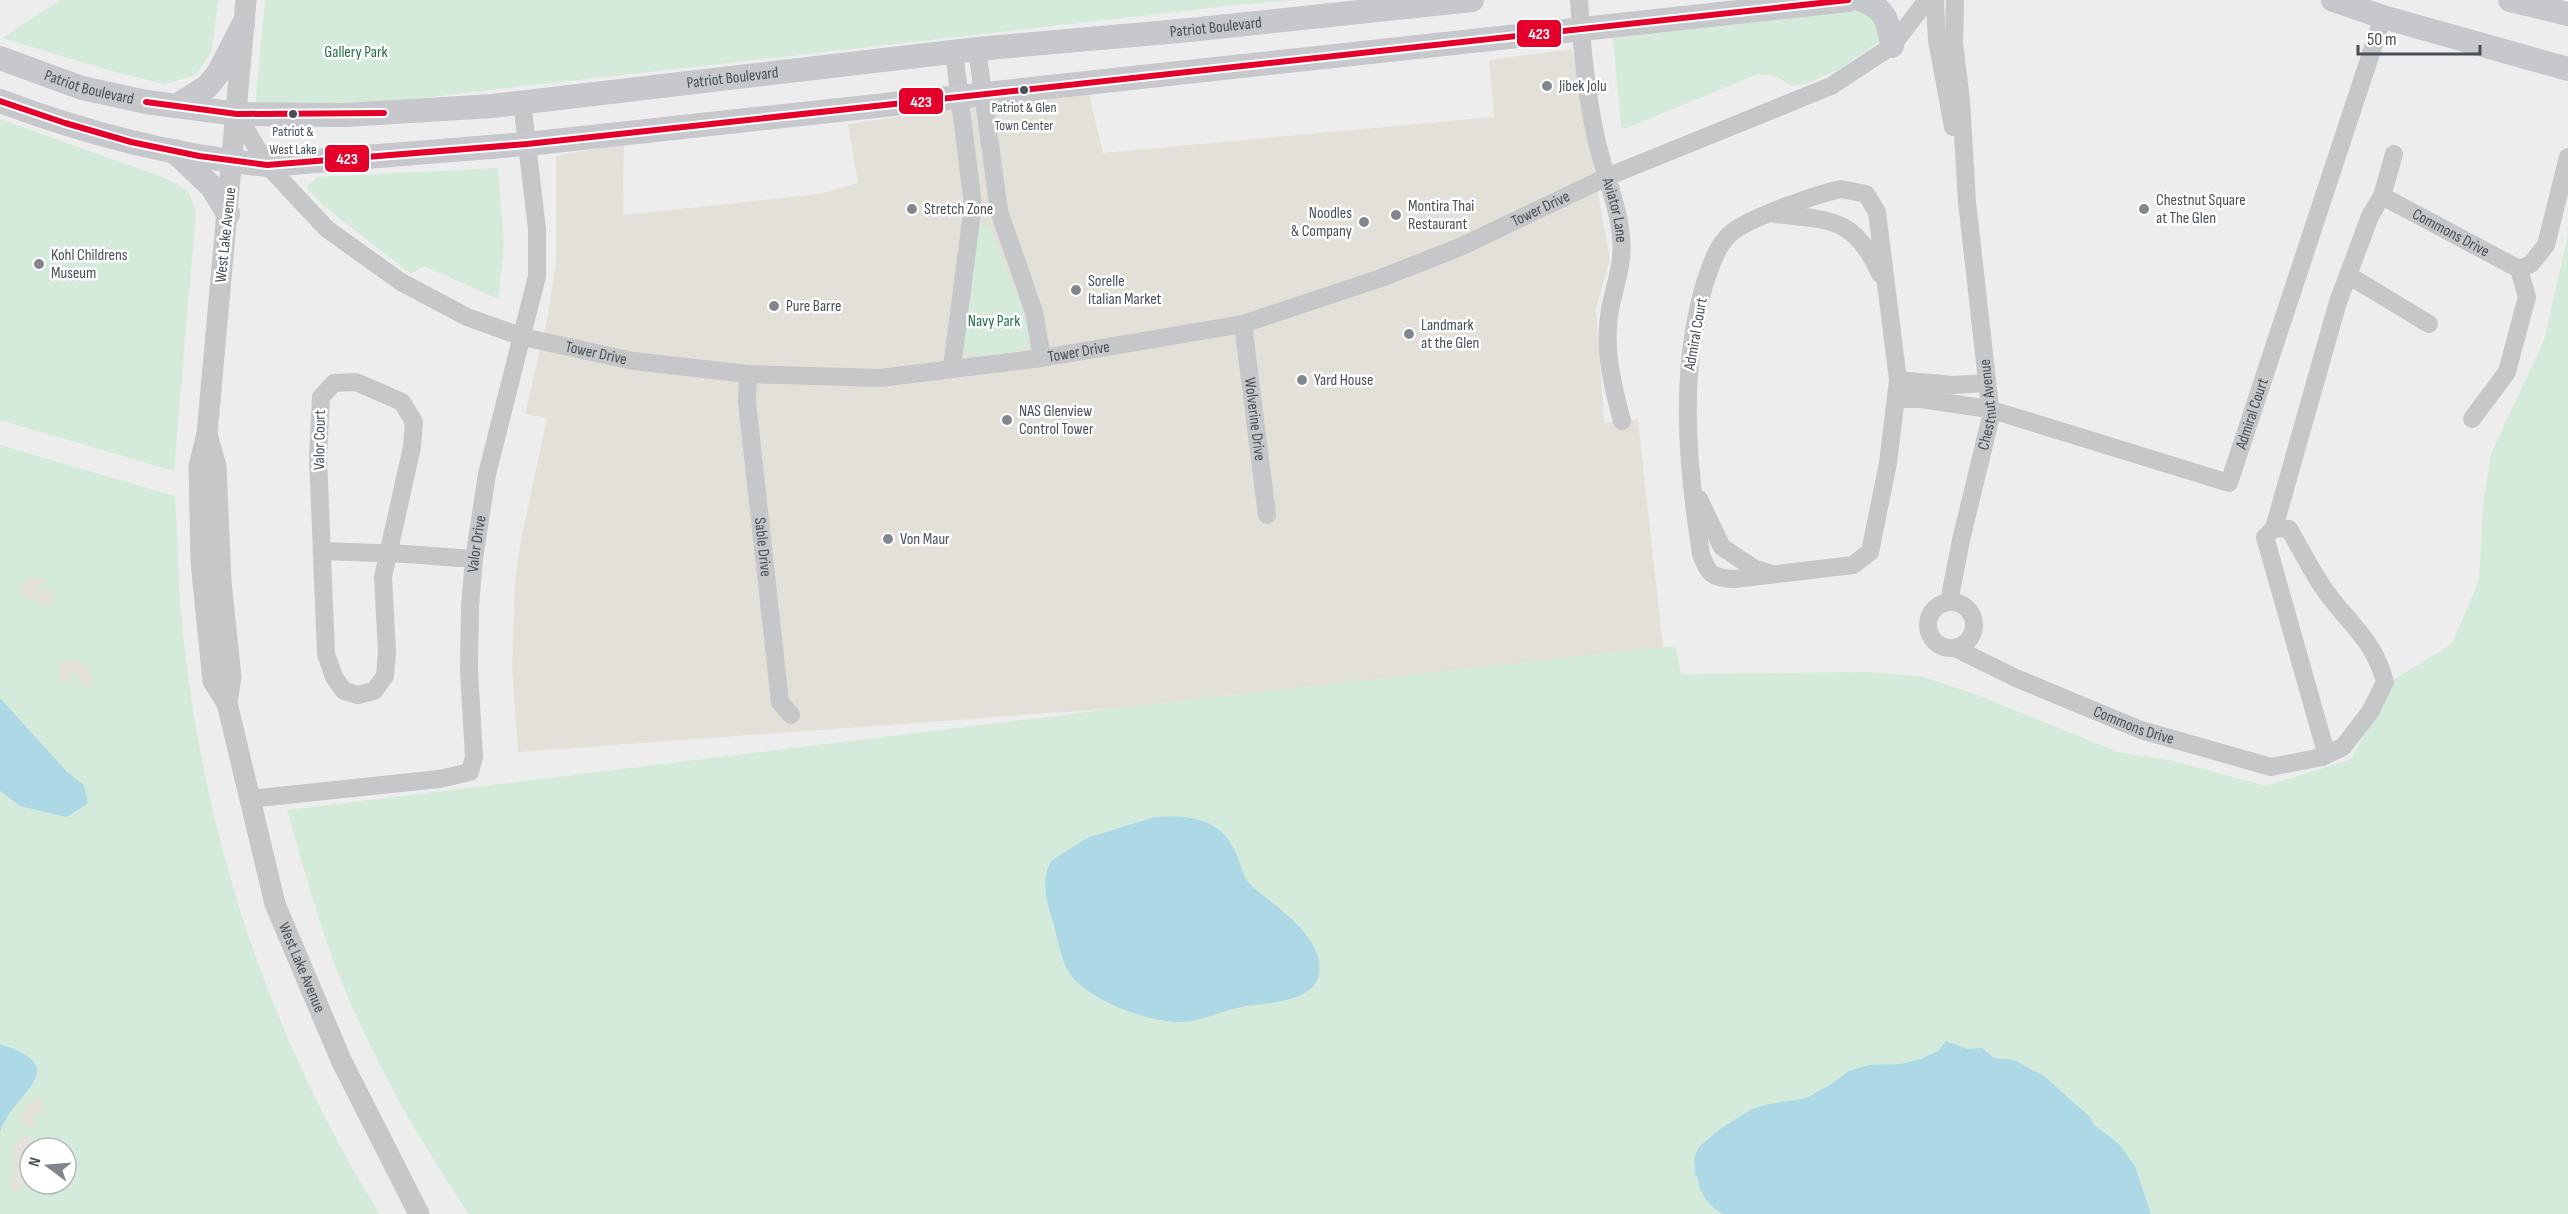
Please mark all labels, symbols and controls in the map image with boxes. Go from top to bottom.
street label: Patriot Boulevard [1169,13,1263,41]
scale bar [2358,18,2480,56]
line badge: 423 [1516,19,1562,48]
text: 423 [1528,25,1550,44]
text: 50 m [2367,29,2397,50]
park label: Gallery Park [324,43,388,62]
street label: Patriot Boulevard [686,63,779,93]
street label: Patriot Boulevard [42,66,136,109]
place label: Jibek Jolu [1558,77,1607,96]
marker: Jibek Jolu [1540,79,1554,93]
marker: Patriot & Glen Town Center [1018,84,1030,96]
line badge: 423 [898,87,944,115]
text: 423 [910,93,932,112]
place label: Patriot & Glen Town Center [992,99,1056,134]
marker: Patriot & West Lake [287,108,299,120]
place label: Patriot & West Lake [269,123,317,158]
line badge: 423 [324,144,370,173]
text: 423 [336,150,358,169]
street label: Aviator Lane [1598,174,1631,243]
street label: West Lake Avenue [212,186,240,284]
street label: Tower Drive [1508,187,1573,231]
place label: Chestnut Square at The Glen [2156,191,2246,228]
place label: Montira Thai Restaurant [1408,197,1474,234]
place label: Stretch Zone [924,200,993,219]
marker: Stretch Zone [905,202,919,216]
marker: Chestnut Square at The Glen [2137,202,2151,216]
place label: Noodles & Company [1291,204,1352,241]
street label: Commons Drive [2409,204,2493,261]
marker: Montira Thai Restaurant [1389,208,1403,222]
marker: Noodles & Company [1357,215,1371,229]
place label: Kohl Childrens Museum [51,246,128,283]
marker: Kohl Childrens Museum [32,257,46,271]
place label: Sorelle Italian Market [1088,272,1162,309]
marker: Sorelle Italian Market [1069,283,1083,297]
street label: Admiral Court [1680,296,1712,373]
place label: Pure Barre [786,297,841,316]
marker: Pure Barre [767,299,781,313]
park label: Navy Park [968,312,1020,331]
place label: Landmark at the Glen [1421,316,1479,353]
marker: Landmark at the Glen [1402,327,1416,341]
street label: Tower Drive [564,337,629,369]
street label: Tower Drive [1046,337,1111,366]
street label: Chestnut Avenue [1974,358,2001,452]
place label: Yard House [1314,371,1373,390]
marker: Yard House [1295,373,1309,387]
street label: Admiral Court [2231,376,2272,452]
street label: Wolverine Drive [1240,377,1270,462]
place label: NAS Glenview Control Tower [1019,402,1094,439]
street label: Valor Court [310,410,330,470]
marker: NAS Glenview Control Tower [1000,413,1014,427]
street label: Valor Drive [463,514,490,573]
street label: Sable Drive [750,516,776,578]
place label: Von Maur [900,530,950,549]
marker: Von Maur [881,532,895,546]
street label: Commons Drive [2091,702,2176,748]
street label: West Lake Avenue [274,920,329,1015]
north arrow [18,1136,78,1196]
text: N [25,1156,45,1169]

